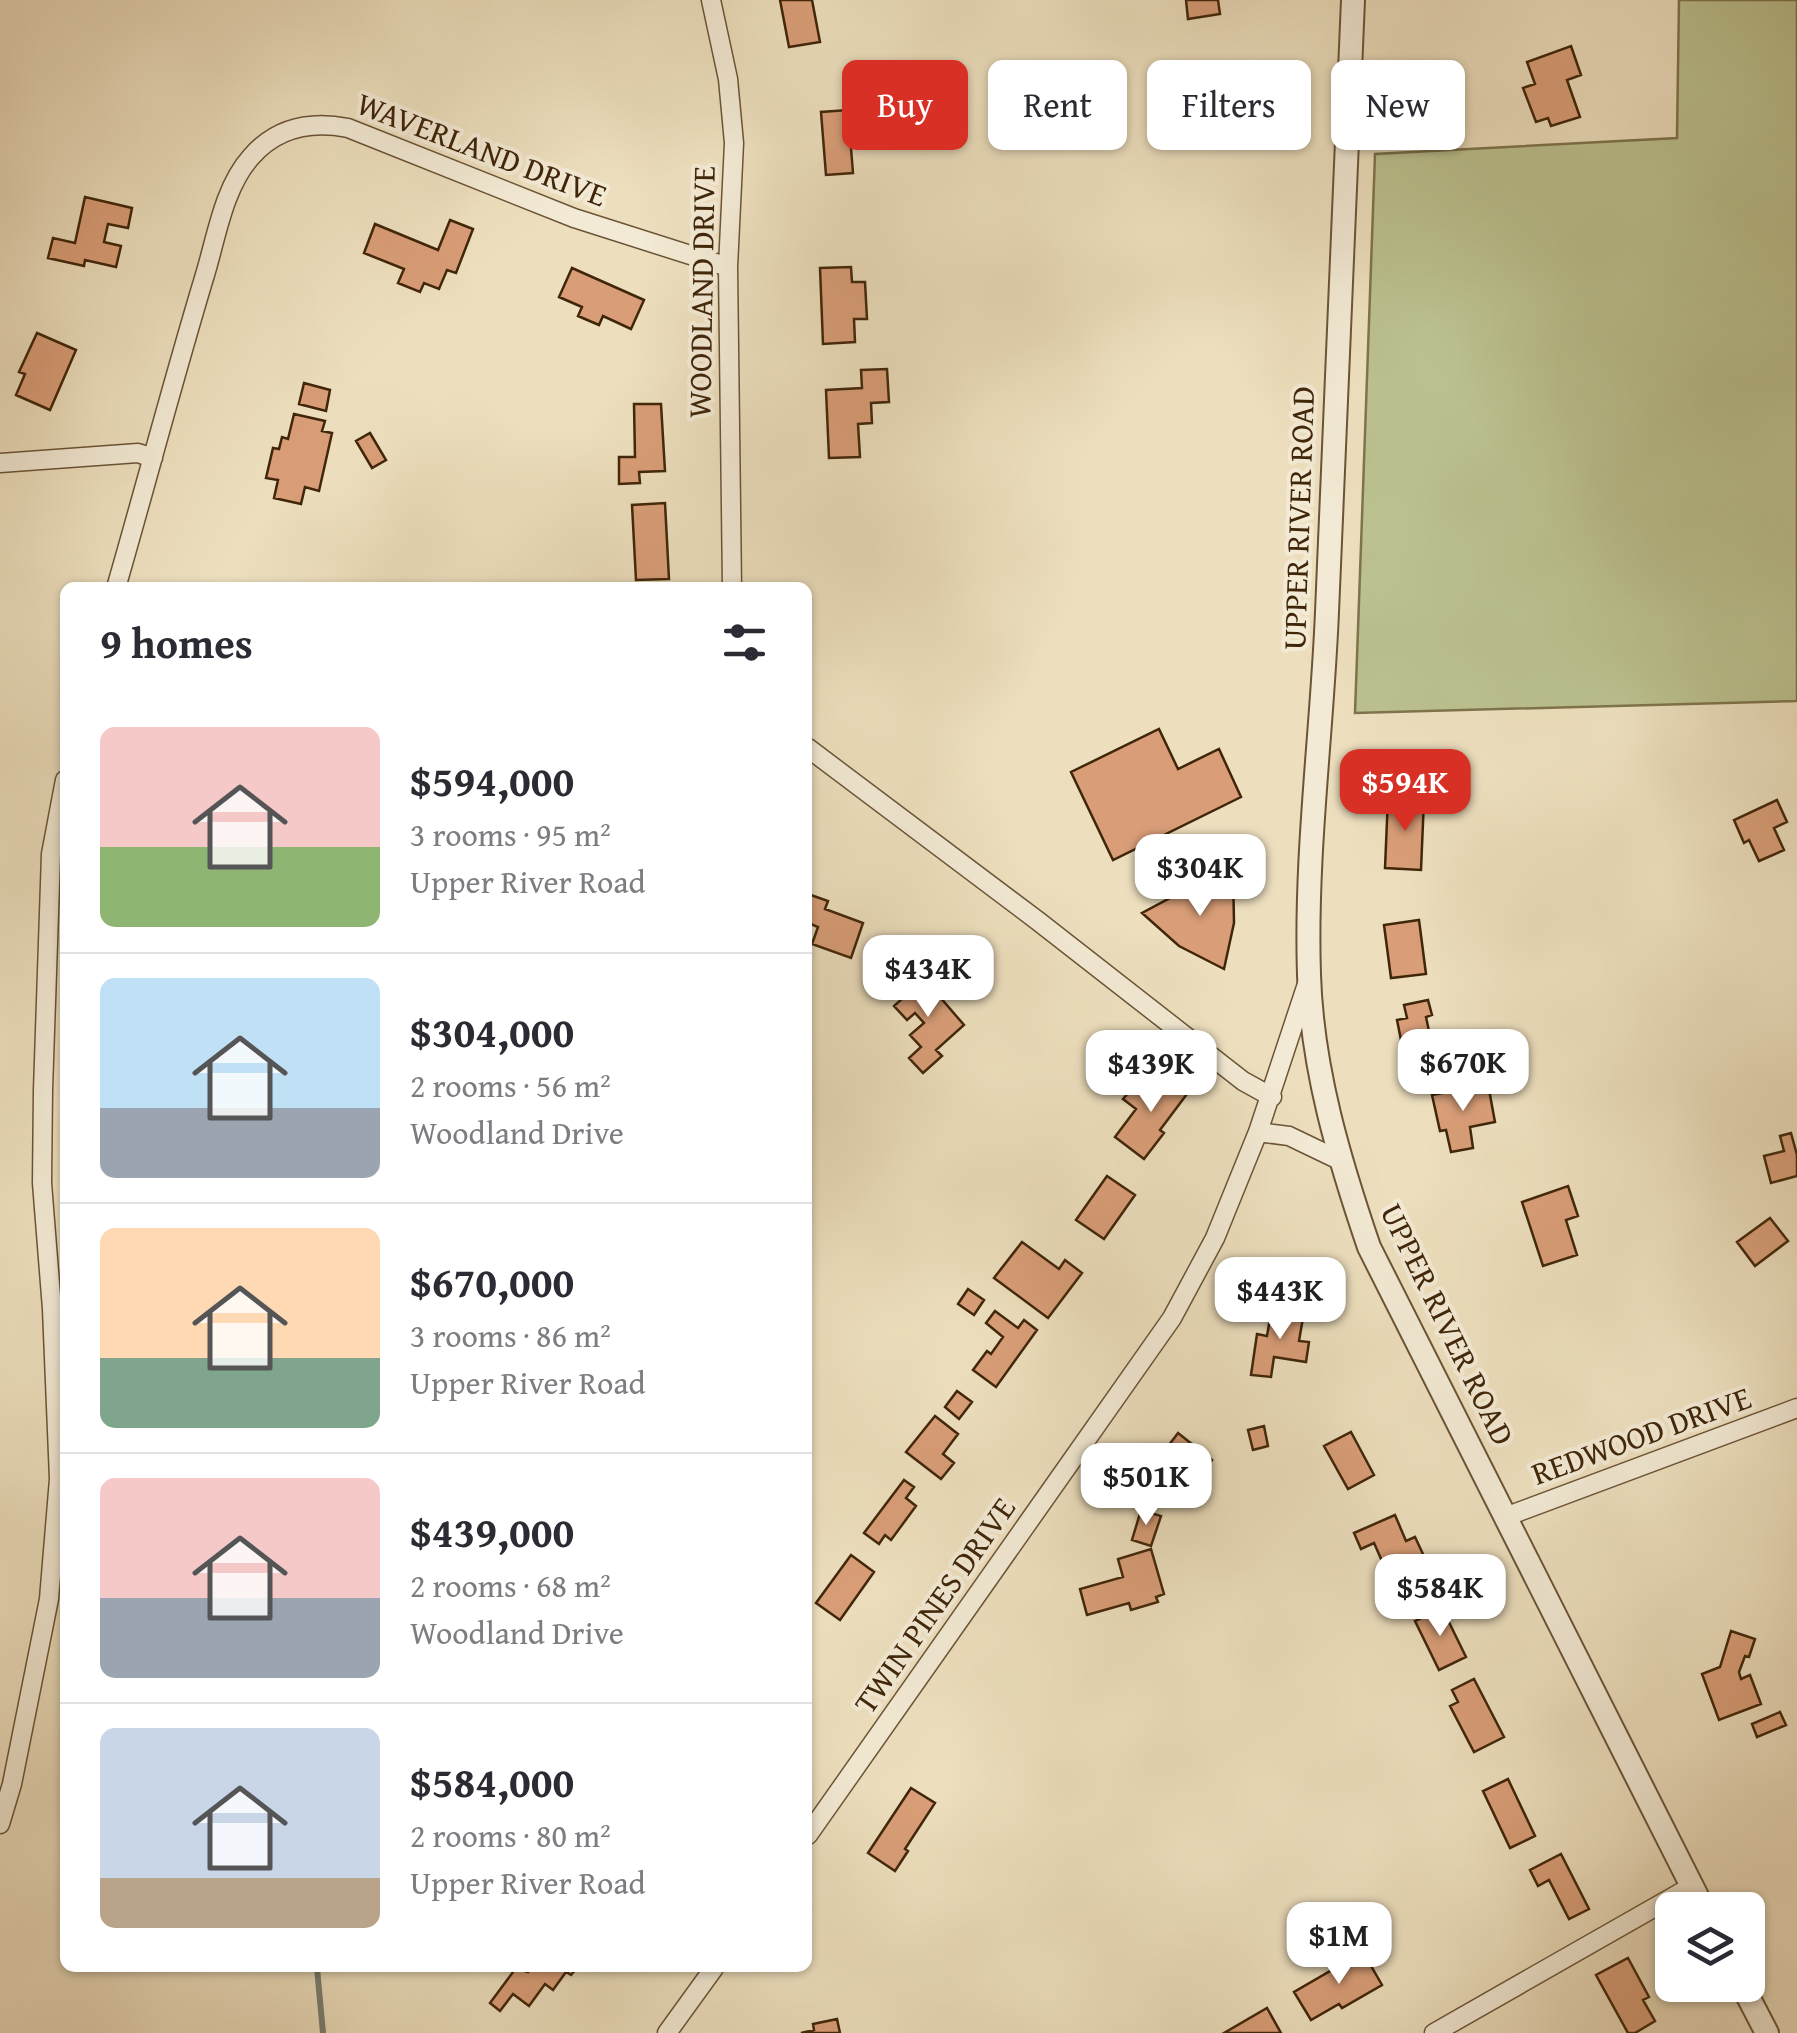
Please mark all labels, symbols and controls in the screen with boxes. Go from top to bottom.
chip: Buy [842,60,968,150]
chip: Rent [988,60,1127,150]
chip: Filters [1147,60,1311,150]
chip: New [1331,60,1465,150]
street label: WAVERLAND DRIVE [350,80,614,218]
street label: WOODLAND DRIVE [675,166,727,418]
street label: UPPER RIVER ROAD [1270,385,1326,651]
text: 9 homes [100,612,253,673]
icon: filters [717,615,772,670]
pin: $594K [1335,749,1475,834]
text: $594,000 [410,750,574,811]
text: $594K [1362,758,1448,805]
icon: home [180,767,300,887]
text: 3 rooms · 95 m² [410,811,611,858]
pin: $304K [1130,834,1270,919]
text: $304K [1157,843,1243,890]
text: Upper River Road [410,858,646,905]
pin: $434K [858,935,998,1020]
text: $434K [885,944,971,991]
text: $304,000 [410,1001,574,1062]
icon: home [180,1018,300,1138]
pin: $670K [1393,1029,1533,1114]
pin: $439K [1081,1030,1221,1115]
text: $670K [1420,1038,1506,1085]
text: $439K [1108,1039,1194,1086]
text: 2 rooms · 56 m² [410,1062,611,1109]
text: Woodland Drive [410,1109,624,1156]
street label: UPPER RIVER ROAD [1369,1195,1527,1453]
text: $670,000 [410,1251,574,1312]
pin: $443K [1210,1257,1350,1342]
text: $443K [1237,1266,1323,1313]
icon: home [180,1268,300,1388]
text: 3 rooms · 86 m² [410,1312,611,1359]
text: Upper River Road [410,1359,646,1406]
street label: REDWOOD DRIVE [1525,1373,1757,1497]
pin: $501K [1076,1443,1216,1528]
text: $501K [1103,1452,1189,1499]
street label: TWIN PINES DRIVE [842,1487,1026,1723]
text: $439,000 [410,1501,574,1562]
icon: home [180,1518,300,1638]
pin: $584K [1370,1554,1510,1639]
text: 2 rooms · 68 m² [410,1562,611,1609]
text: $584K [1397,1563,1483,1610]
text: Woodland Drive [410,1609,624,1656]
text: $584,000 [410,1751,574,1812]
icon: home [180,1768,300,1888]
text: 2 rooms · 80 m² [410,1812,611,1859]
text: Upper River Road [410,1859,646,1906]
map controls [1655,1892,1765,2002]
button: layers [1655,1892,1765,2002]
pin: $1M [1291,1902,1387,1987]
text: $1M [1309,1911,1369,1958]

